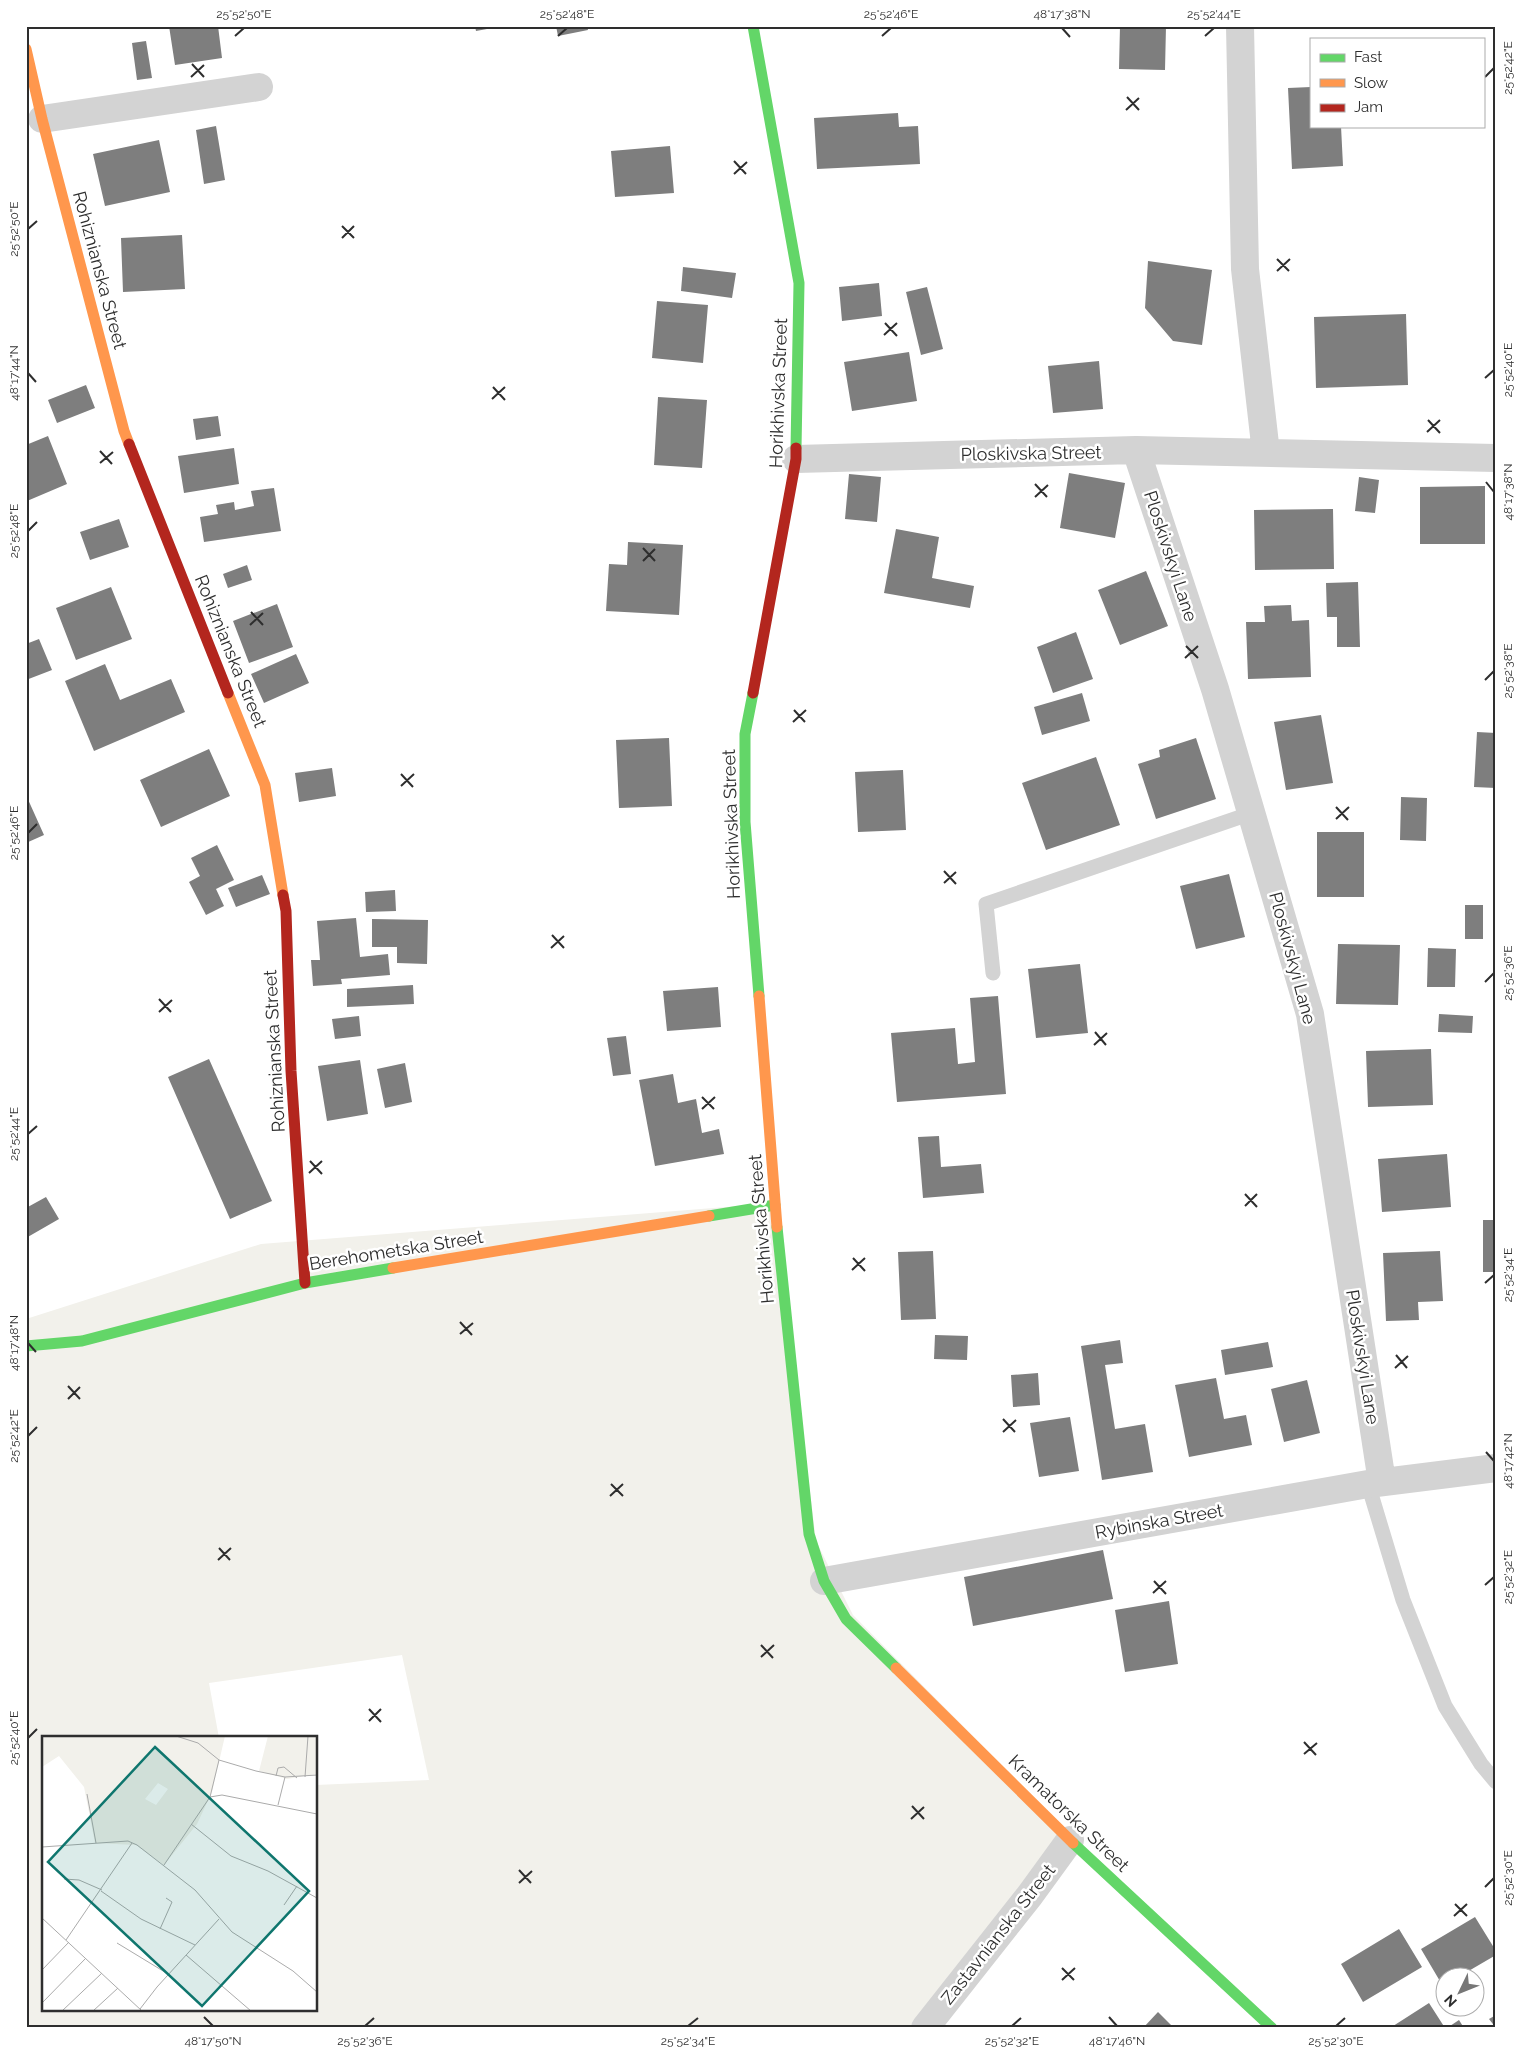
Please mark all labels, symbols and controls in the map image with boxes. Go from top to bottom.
text: 25°52'50"E [216,7,272,21]
text: 25°52'48"E [540,7,594,21]
text: 25°52'46"E [864,7,918,21]
text: 48°17'38"N [1034,7,1090,21]
text: 25°52'44"E [1187,7,1241,21]
legend [1310,38,1484,128]
text: 25°52'42"E [1501,41,1515,95]
text: Fast [1354,48,1382,66]
text: Slow [1354,74,1388,92]
text: Jam [1354,98,1383,116]
street label: Rohiznianska Street [69,189,131,351]
text: 25°52'50"E [7,201,21,257]
street label: Horikhivska Street [765,318,791,468]
text: 25°52'40"E [1501,343,1515,397]
text: 48°17'44"N [7,345,21,401]
street label: Ploskivska Street [960,441,1102,465]
text: 48°17'38"N [1501,464,1515,520]
street label: Ploskivskyi Lane [1140,488,1202,624]
text: 25°52'48"E [7,504,21,558]
street label: Rohiznianska Street [191,572,271,730]
text: 25°52'38"E [1501,643,1515,699]
street label: Horikhivska Street [718,749,744,899]
text: 25°52'46"E [7,806,21,860]
street label: Ploskivskyi Lane [1265,890,1321,1027]
text: 25°52'36"E [1501,945,1515,1001]
street label: Rohiznianska Street [259,969,289,1133]
text: 25°52'44"E [7,1107,21,1161]
street label: Horikhivska Street [744,1153,778,1305]
street label: Berehometska Street [307,1226,485,1274]
text: 25°52'34"E [1501,1248,1515,1302]
street label: Ploskivskyi Lane [1342,1288,1384,1426]
text: 48°17'48"N [7,1315,21,1371]
text: 25°52'42"E [7,1409,21,1463]
text: 48°17'42"N [1501,1433,1515,1489]
street label: Rybinska Street [1093,1499,1225,1543]
text: 25°52'32"E [1501,1550,1515,1604]
text: 25°52'40"E [7,1711,21,1765]
inset map [42,1736,318,2012]
street label: Kramatorska Street [1004,1750,1134,1876]
text: 25°52'30"E [1501,1850,1515,1906]
street label: Zastavnianska Street [937,1860,1059,2008]
north arrow [1434,1966,1484,2016]
text: N [1441,1992,1460,2010]
text: 48°17'50"N [184,2034,242,2048]
text: 25°52'36"E [337,2034,393,2048]
text: 25°52'34"E [661,2034,715,2048]
text: 25°52'32"E [985,2034,1039,2048]
text: 48°17'46"N [1089,2034,1145,2048]
text: 25°52'30"E [1308,2034,1364,2048]

